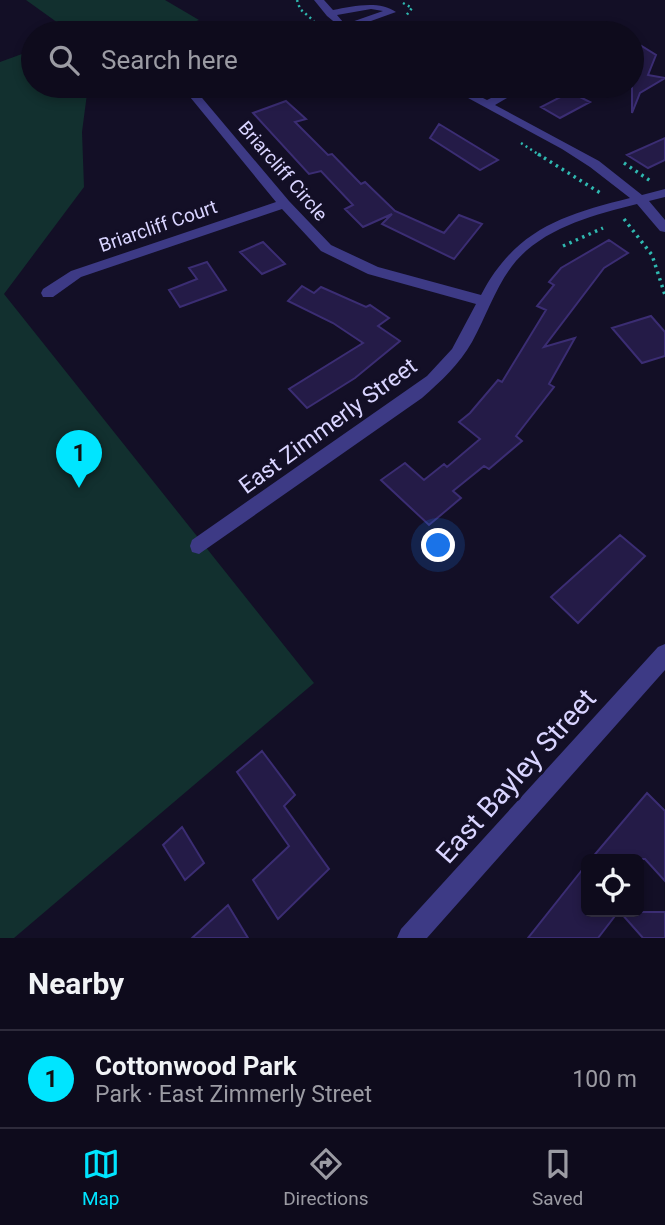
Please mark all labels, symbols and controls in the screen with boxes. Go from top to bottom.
search box [21,21,644,98]
icon: search [45,41,83,79]
text: Search here [101,45,238,75]
street label: Briarcliff Circle [233,116,333,226]
street label: Briarcliff Court [96,195,220,257]
street label: East Zimmerly Street [234,352,422,500]
pin: 1 [56,430,102,488]
your location [421,528,455,562]
street label: East Bayley Street [429,682,603,870]
map controls [581,854,644,917]
button: locate [581,854,644,917]
text: Nearby [28,966,124,1001]
text: Cottonwood Park [95,1051,297,1081]
text: 1 [44,1066,58,1093]
text: 100 m [572,1066,637,1093]
text: Park · East Zimmerly Street [95,1081,372,1108]
tab: Map [82,1145,120,1210]
tab: Directions [283,1145,368,1210]
tab: Saved [532,1145,583,1210]

